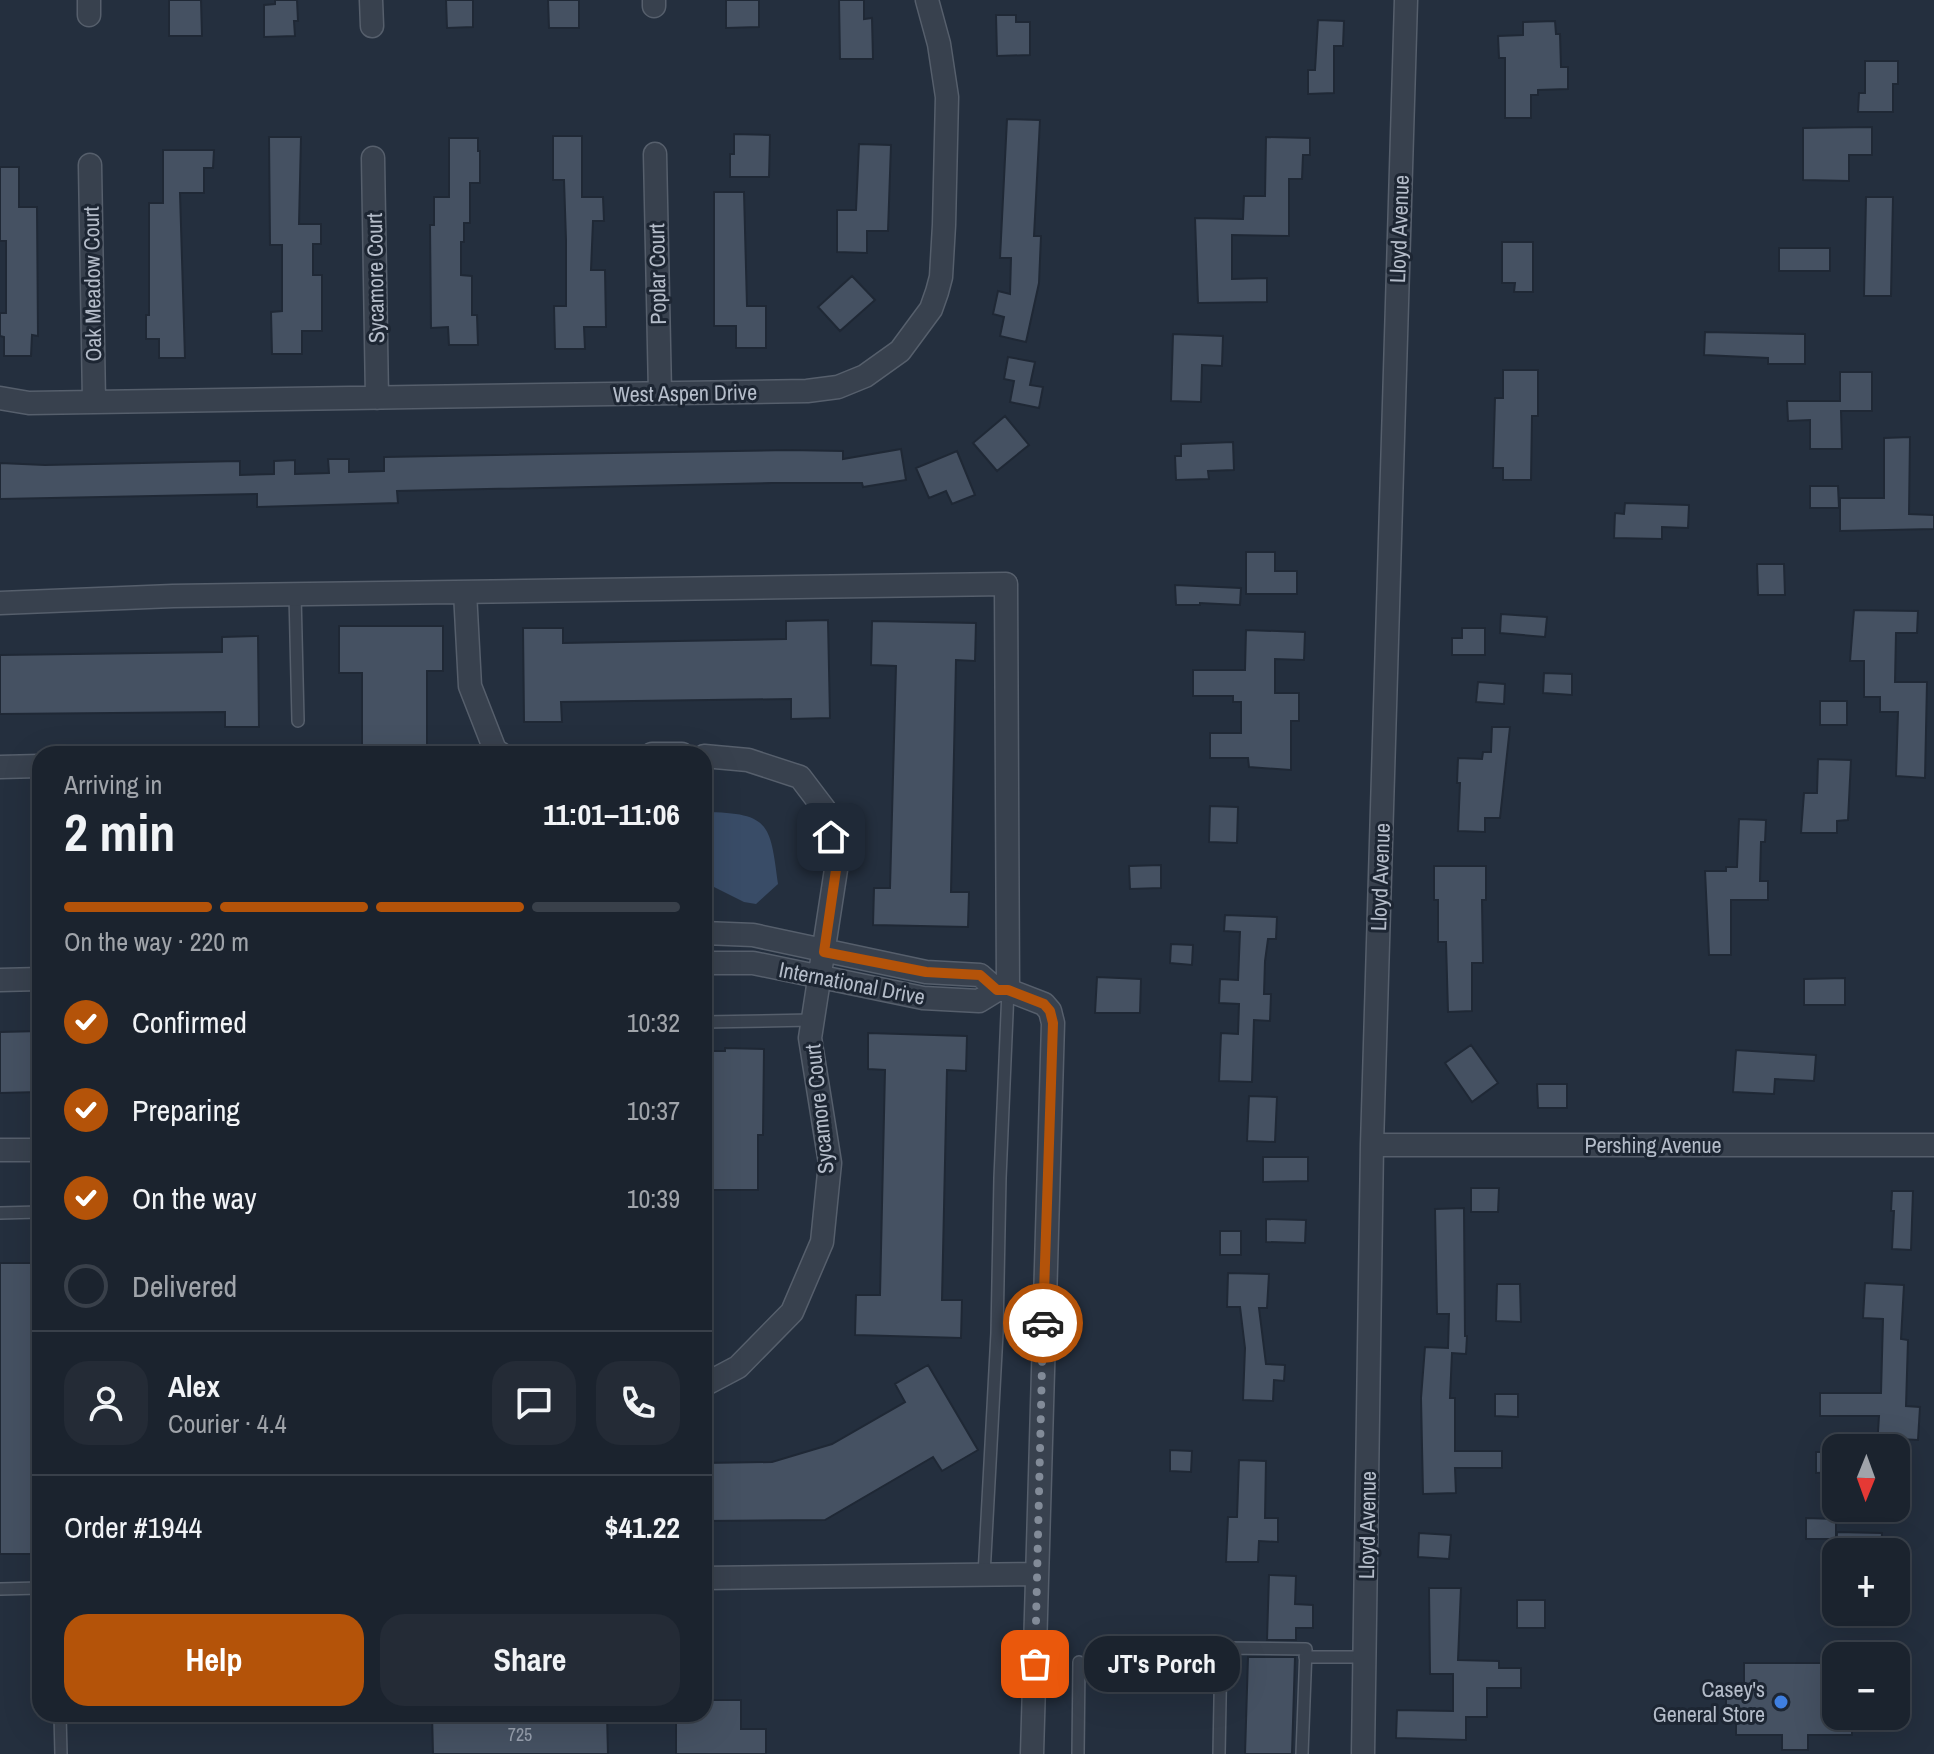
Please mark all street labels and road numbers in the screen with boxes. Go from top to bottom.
street label: Lloyd Avenue [1382,174,1416,284]
street label: Oak Meadow Court [76,206,108,362]
street label: Sycamore Court [359,213,391,343]
street label: Poplar Court [641,223,673,325]
street label: West Aspen Drive [613,377,757,409]
street label: Lloyd Avenue [1363,822,1397,932]
street label: International Drive [776,954,928,1012]
street label: Sycamore Court [797,1043,841,1175]
street label: Pershing Avenue [1584,1130,1722,1160]
street label: Lloyd Avenue [1351,1471,1383,1579]

